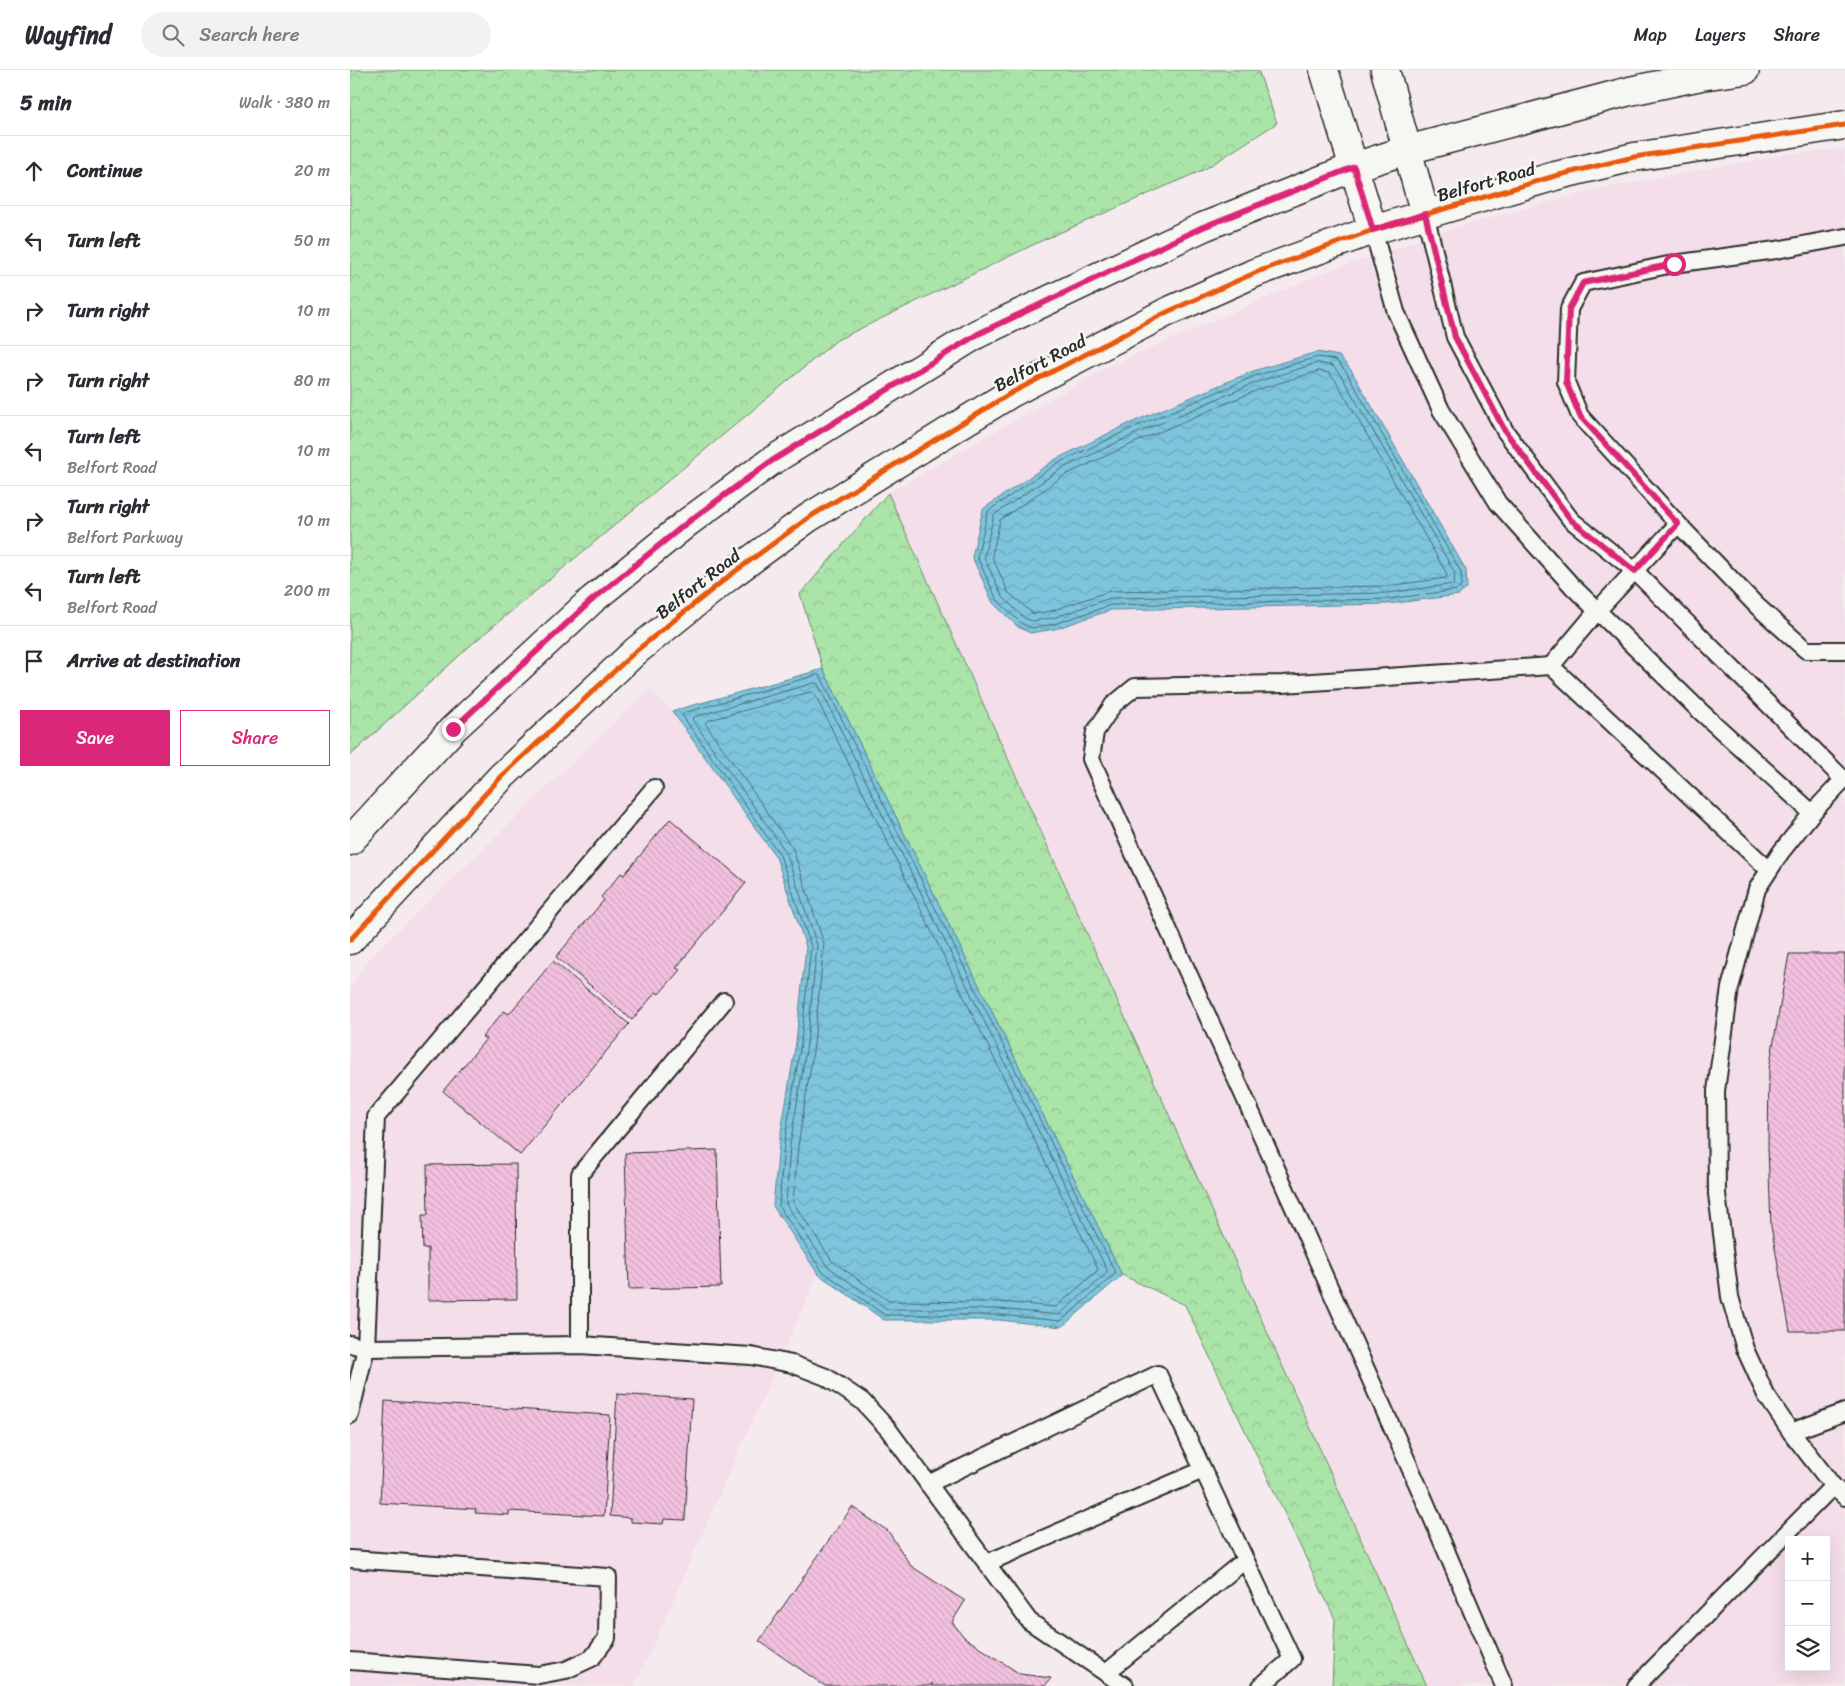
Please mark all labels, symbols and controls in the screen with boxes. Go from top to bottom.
search box [141,12,491,57]
text: Wayfind [25,14,111,56]
text: Search here [199,18,299,51]
text: Map [1634,19,1667,51]
text: Layers [1695,19,1746,51]
text: Share [1774,19,1820,51]
icon: search [159,21,187,49]
text: 5 min [20,84,72,122]
text: Walk · 380 m [239,88,330,117]
street label: Belfort Road [1433,152,1540,211]
text: Continue [67,154,143,187]
text: 20 m [294,156,330,185]
icon: ahead [20,157,48,185]
text: Turn left [67,224,140,257]
text: 50 m [294,226,330,255]
icon: left [20,227,48,255]
route start [1663,253,1686,276]
text: Turn right [67,294,149,327]
text: 10 m [297,296,330,325]
icon: right [20,297,48,325]
street label: Belfort Road [988,324,1093,401]
text: Turn right [67,364,149,397]
text: 80 m [294,366,330,395]
icon: right [20,367,48,395]
text: Turn left [67,420,140,453]
text: 10 m [297,436,330,465]
icon: left [20,437,48,465]
text: Belfort Road [67,453,157,482]
text: Turn right [67,490,149,523]
text: 10 m [297,506,330,535]
icon: right [20,507,48,535]
text: Belfort Parkway [67,523,183,552]
street label: Belfort Road [648,539,749,628]
text: Turn left [67,560,140,593]
text: 200 m [284,576,330,605]
icon: left [20,577,48,605]
text: Belfort Road [67,593,157,622]
text: Arrive at destination [67,644,240,677]
icon: arrive [20,647,48,675]
button: Save [20,710,170,766]
button: Share [180,710,330,766]
route end [442,718,465,741]
map controls [1785,1536,1830,1671]
button: + [1785,1536,1830,1581]
button: − [1785,1581,1830,1626]
button: layers [1785,1626,1830,1671]

